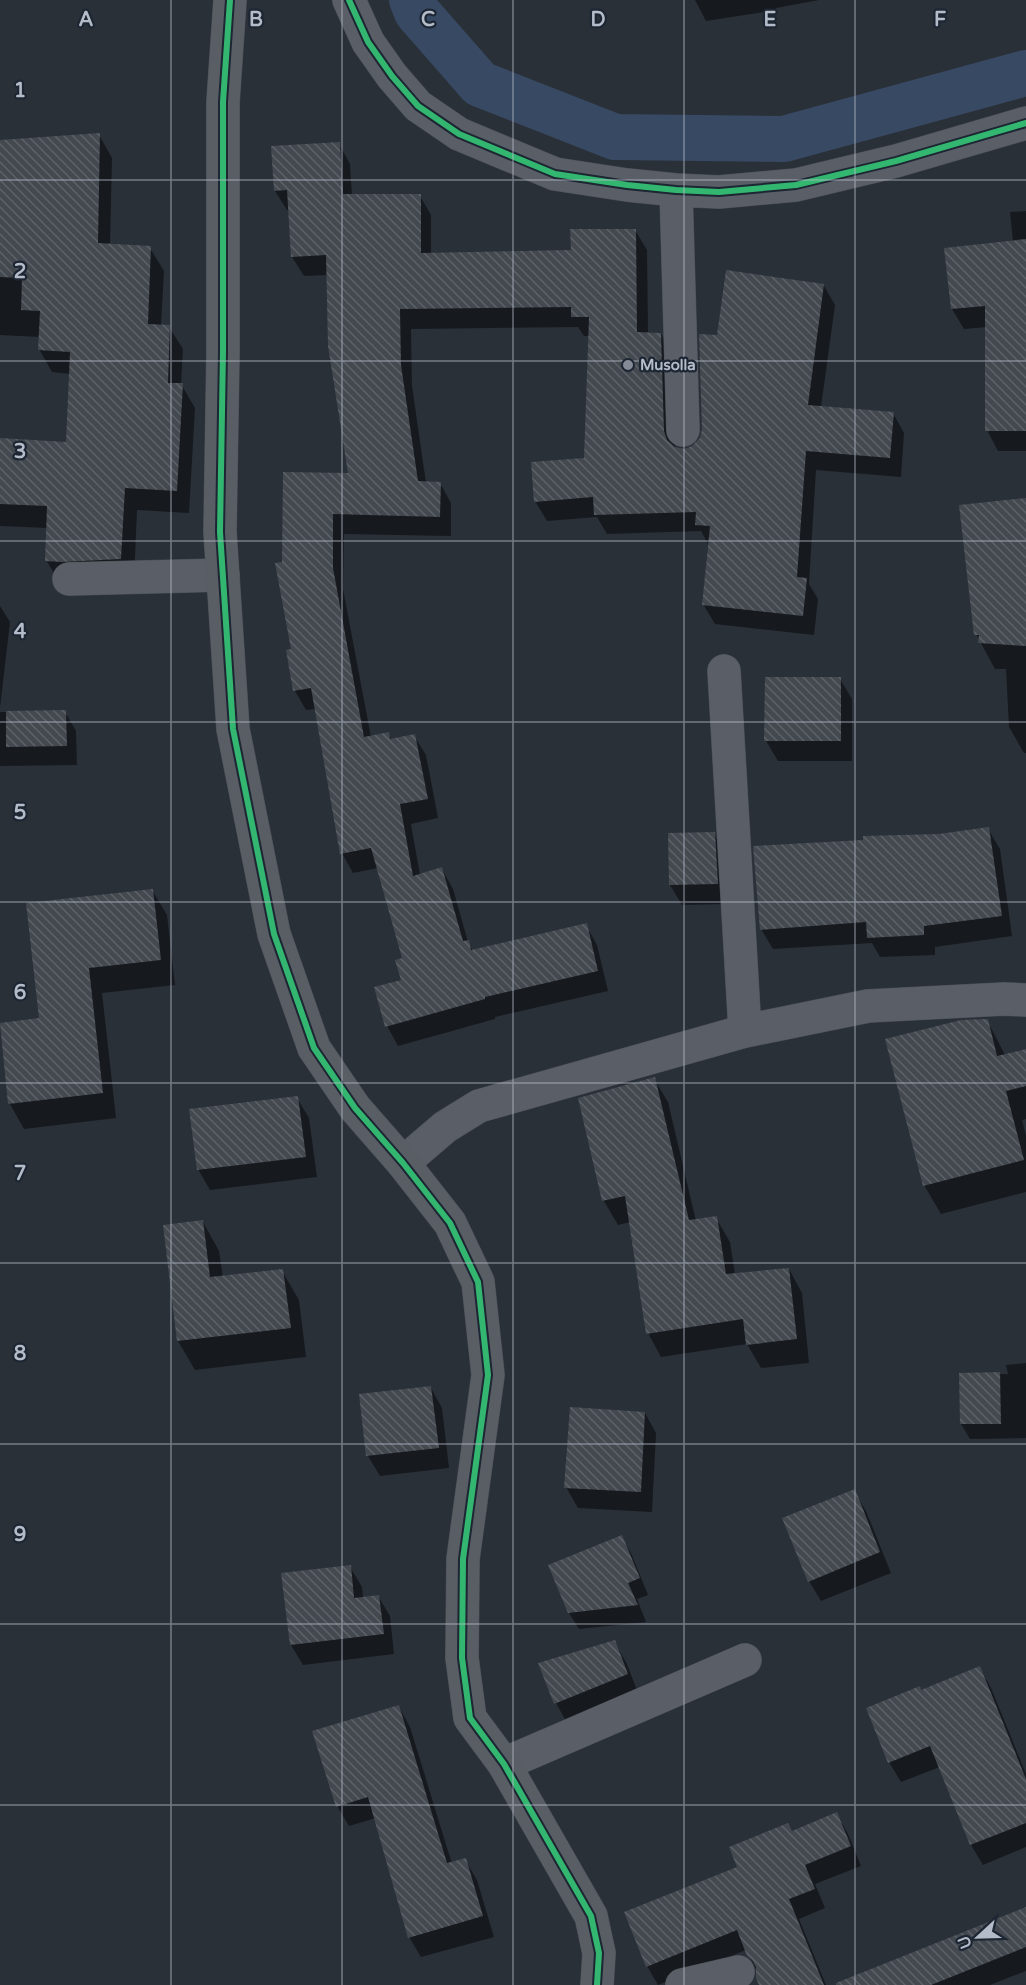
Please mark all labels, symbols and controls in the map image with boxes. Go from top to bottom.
text: A [79,8,94,32]
text: B [249,8,263,32]
text: C [421,8,435,32]
text: D [590,8,606,32]
text: E [764,8,777,32]
text: F [934,8,946,32]
text: 1 [14,79,26,103]
text: 2 [14,260,26,284]
place label: Musolla [640,356,696,374]
marker: Musolla [621,358,635,372]
text: 3 [14,440,26,464]
text: 4 [14,620,27,644]
text: 5 [14,801,26,825]
text: 6 [14,981,26,1005]
text: 7 [14,1162,26,1186]
text: 8 [14,1342,26,1366]
text: 9 [14,1523,26,1547]
north arrow [948,1907,1008,1967]
text: U [953,1933,977,1952]

